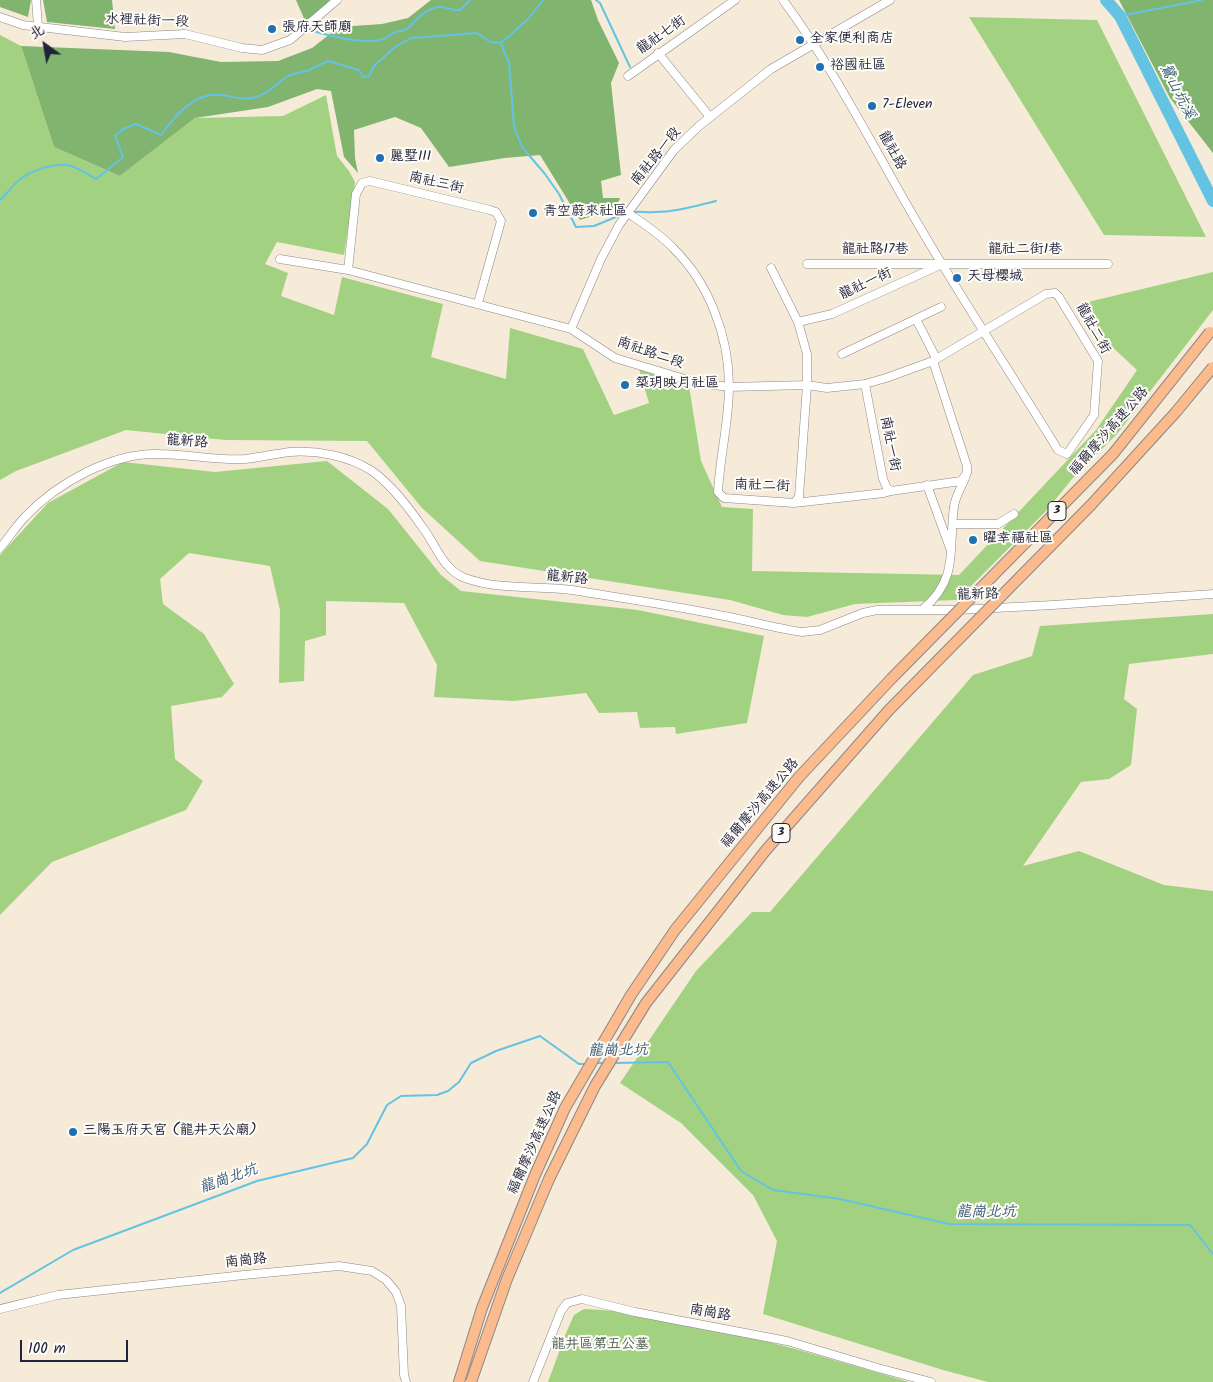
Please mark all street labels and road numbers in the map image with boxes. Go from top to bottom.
street label: 水裡社街一段 [105,12,189,32]
street label: 龍社七街 [634,13,690,59]
street label: 南社路一段 [628,125,686,189]
street label: 龍社路 [873,129,909,173]
street label: 南社三街 [407,170,465,198]
street label: 龍社路17巷 [842,243,908,259]
street label: 龍社二街1巷 [988,243,1062,259]
street label: 龍社一街 [837,266,895,304]
street label: 龍社二街 [1071,300,1113,358]
street label: 南社路二段 [614,335,686,373]
street label: 福爾摩沙高速公路 [1067,384,1153,480]
street label: 南社一街 [875,415,903,473]
street label: 龍新路 [165,433,209,453]
street label: 南社二街 [734,478,790,496]
road number: 3 [1048,502,1066,520]
street label: 龍新路 [545,568,589,590]
street label: 龍新路 [957,587,999,605]
street label: 福爾摩沙高速公路 [719,756,803,852]
road number: 3 [772,824,790,842]
street label: 福爾摩沙高速公路 [506,1088,566,1198]
street label: 南崗路 [224,1251,268,1273]
street label: 南崗路 [688,1302,732,1326]

